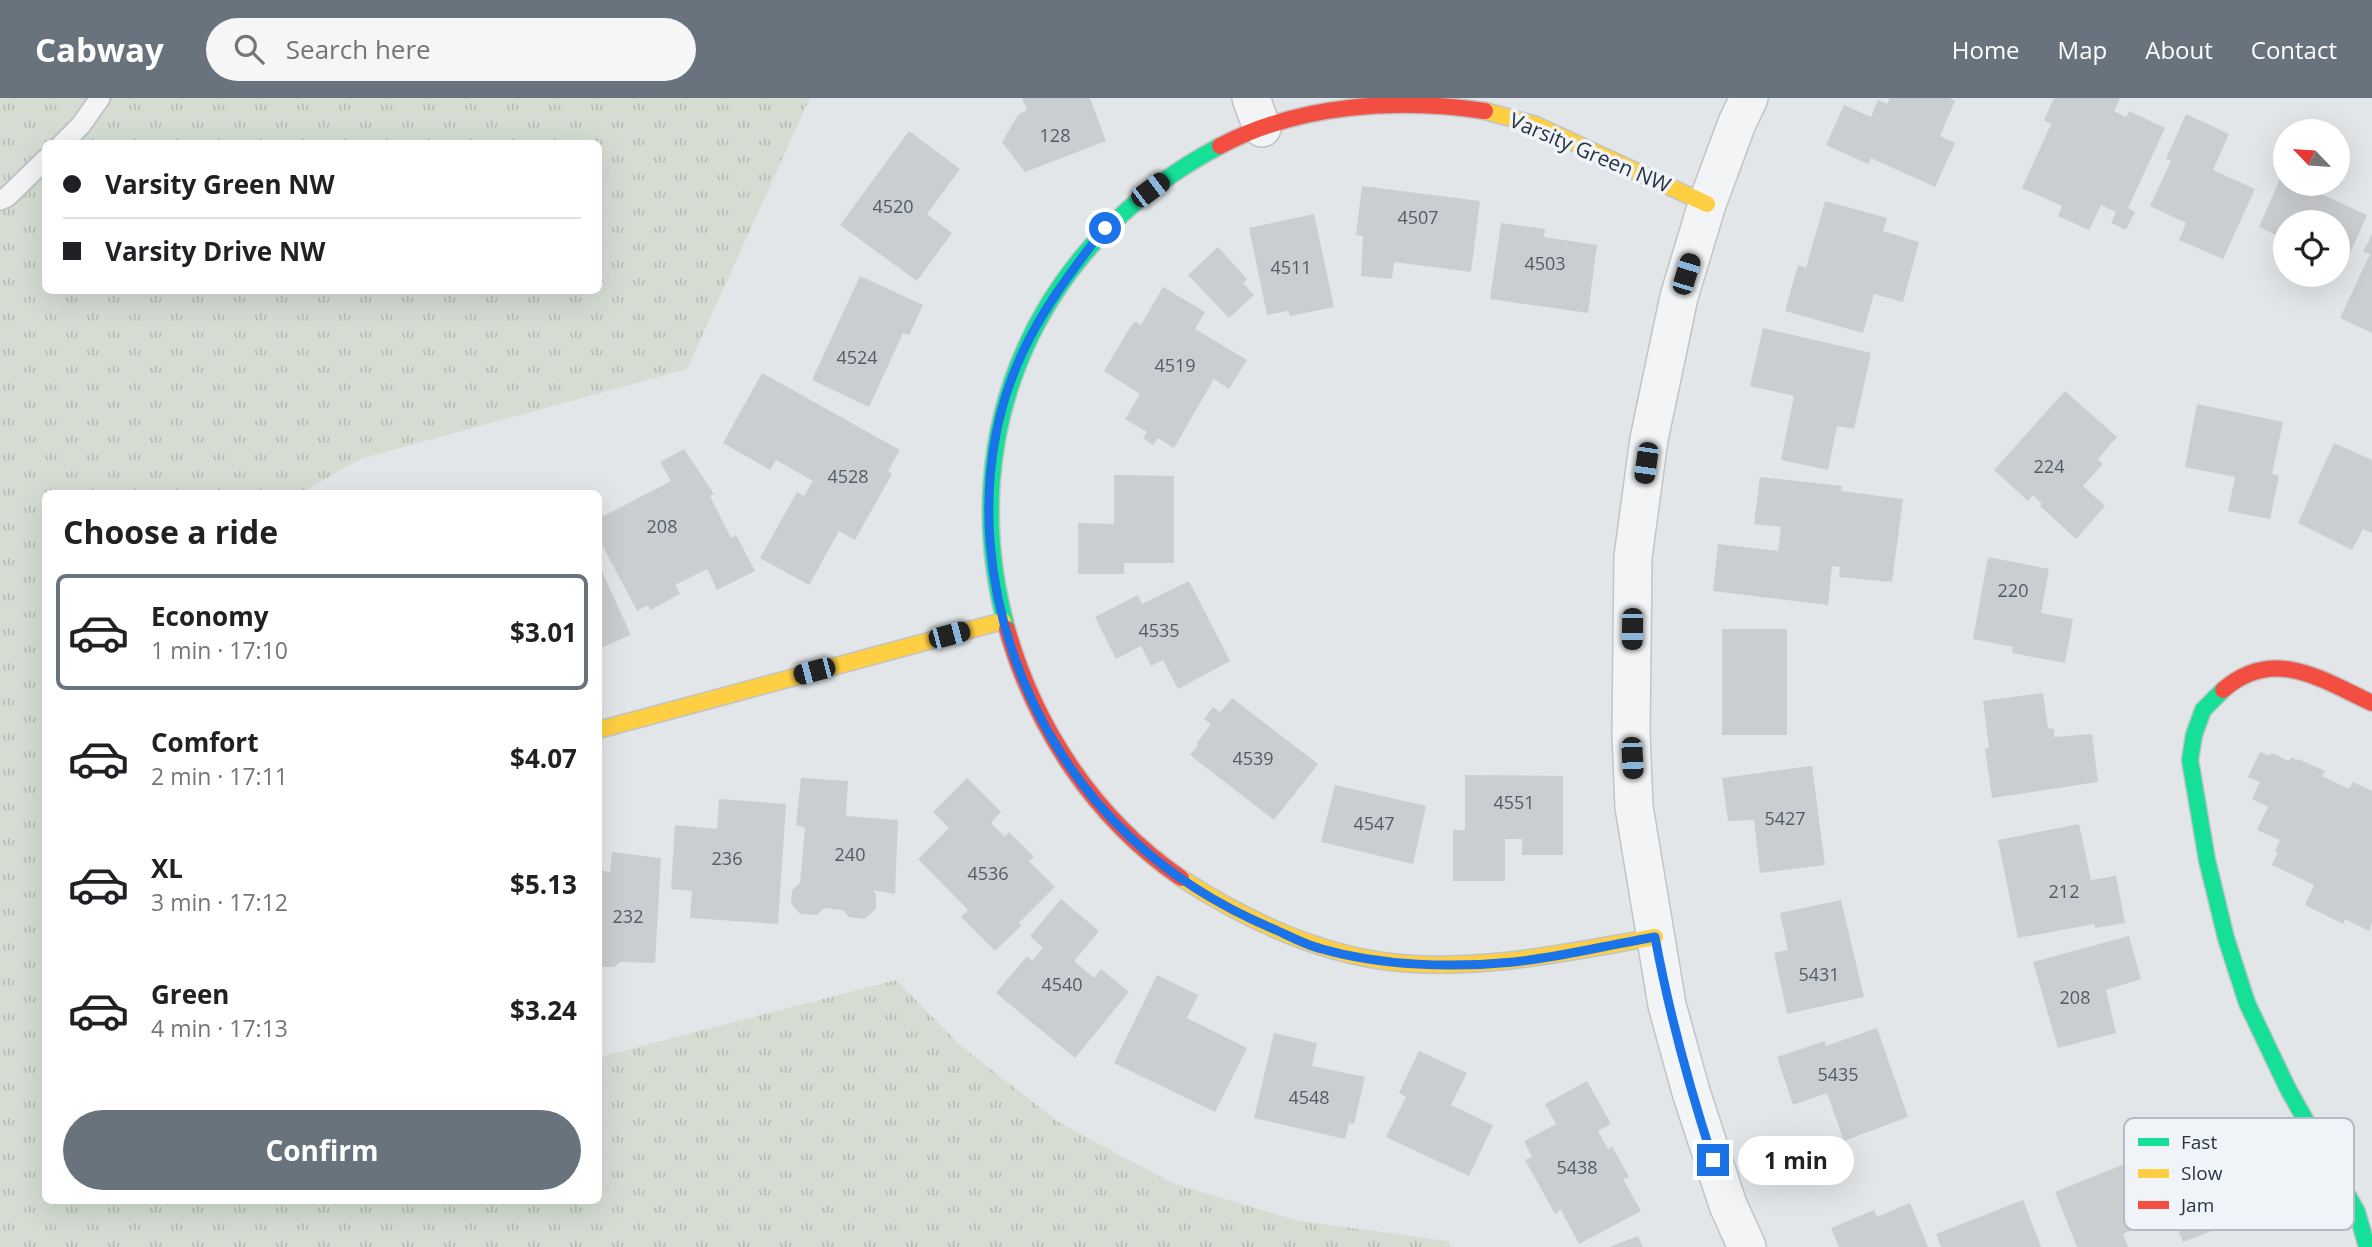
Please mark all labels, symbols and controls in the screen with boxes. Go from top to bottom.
search box [206,18,696,81]
text: Cabway [35,27,164,72]
icon: search [230,30,268,68]
text: Search here [286,31,431,67]
text: Home [1952,33,2020,66]
text: Map [2058,33,2107,66]
text: About [2145,33,2213,66]
text: Contact [2251,33,2337,66]
street label: Varsity Green NW [1506,105,1676,199]
north arrow [2273,119,2350,196]
map controls [2273,119,2350,287]
house number: 128 [1040,123,1070,147]
text: Varsity Green NW [105,166,335,202]
car [1127,169,1174,211]
house number: 4520 [872,194,914,218]
house number: 4507 [1397,205,1439,229]
button: locate [2273,210,2350,287]
route start [1089,212,1121,244]
text: Varsity Drive NW [105,233,325,269]
house number: 4503 [1524,251,1566,275]
car [1670,251,1703,297]
house number: 4511 [1270,255,1312,279]
house number: 4524 [836,345,878,369]
house number: 4519 [1154,353,1196,377]
car [1633,441,1660,485]
house number: 224 [2034,454,2064,478]
house number: 4528 [827,464,869,488]
text: Choose a ride [63,510,278,553]
house number: 208 [647,514,677,538]
house number: 220 [1998,578,2028,602]
text: Economy [151,598,269,634]
icon: car [67,601,130,664]
car [1622,608,1643,650]
text: $3.01 [510,614,577,650]
house number: 4535 [1138,618,1180,642]
car [926,619,973,651]
text: 1 min · 17:10 [151,634,288,666]
car [791,655,838,687]
text: Comfort [151,724,258,760]
icon: car [67,727,130,790]
car [1621,736,1644,780]
text: $4.07 [510,740,577,776]
house number: 4539 [1232,746,1274,770]
text: 2 min · 17:11 [151,760,288,792]
house number: 4551 [1493,790,1535,814]
house number: 5427 [1764,806,1806,830]
house number: 4547 [1353,811,1395,835]
house number: 240 [835,842,865,866]
house number: 236 [712,846,742,870]
text: XL [151,850,183,886]
icon: car [67,853,130,916]
house number: 4536 [967,861,1009,885]
text: $5.13 [510,866,577,902]
house number: 212 [2049,879,2079,903]
text: 3 min · 17:12 [151,886,288,918]
house number: 232 [613,904,643,928]
house number: 5431 [1798,962,1840,986]
house number: 4540 [1041,972,1083,996]
text: Green [151,976,229,1012]
icon: car [67,979,130,1042]
house number: 208 [2060,985,2090,1009]
text: $3.24 [510,992,577,1028]
text: 4 min · 17:13 [151,1012,288,1044]
house number: 5435 [1817,1062,1859,1086]
house number: 4548 [1288,1085,1330,1109]
button: Confirm [63,1110,581,1190]
legend [2124,1118,2354,1230]
text: Fast [2181,1129,2217,1155]
callout: 1 min [1738,1136,1853,1184]
route end [1697,1144,1729,1176]
text: 1 min [1764,1144,1828,1176]
house number: 5438 [1556,1155,1598,1179]
text: Slow [2181,1160,2223,1186]
text: Jam [2179,1192,2214,1218]

